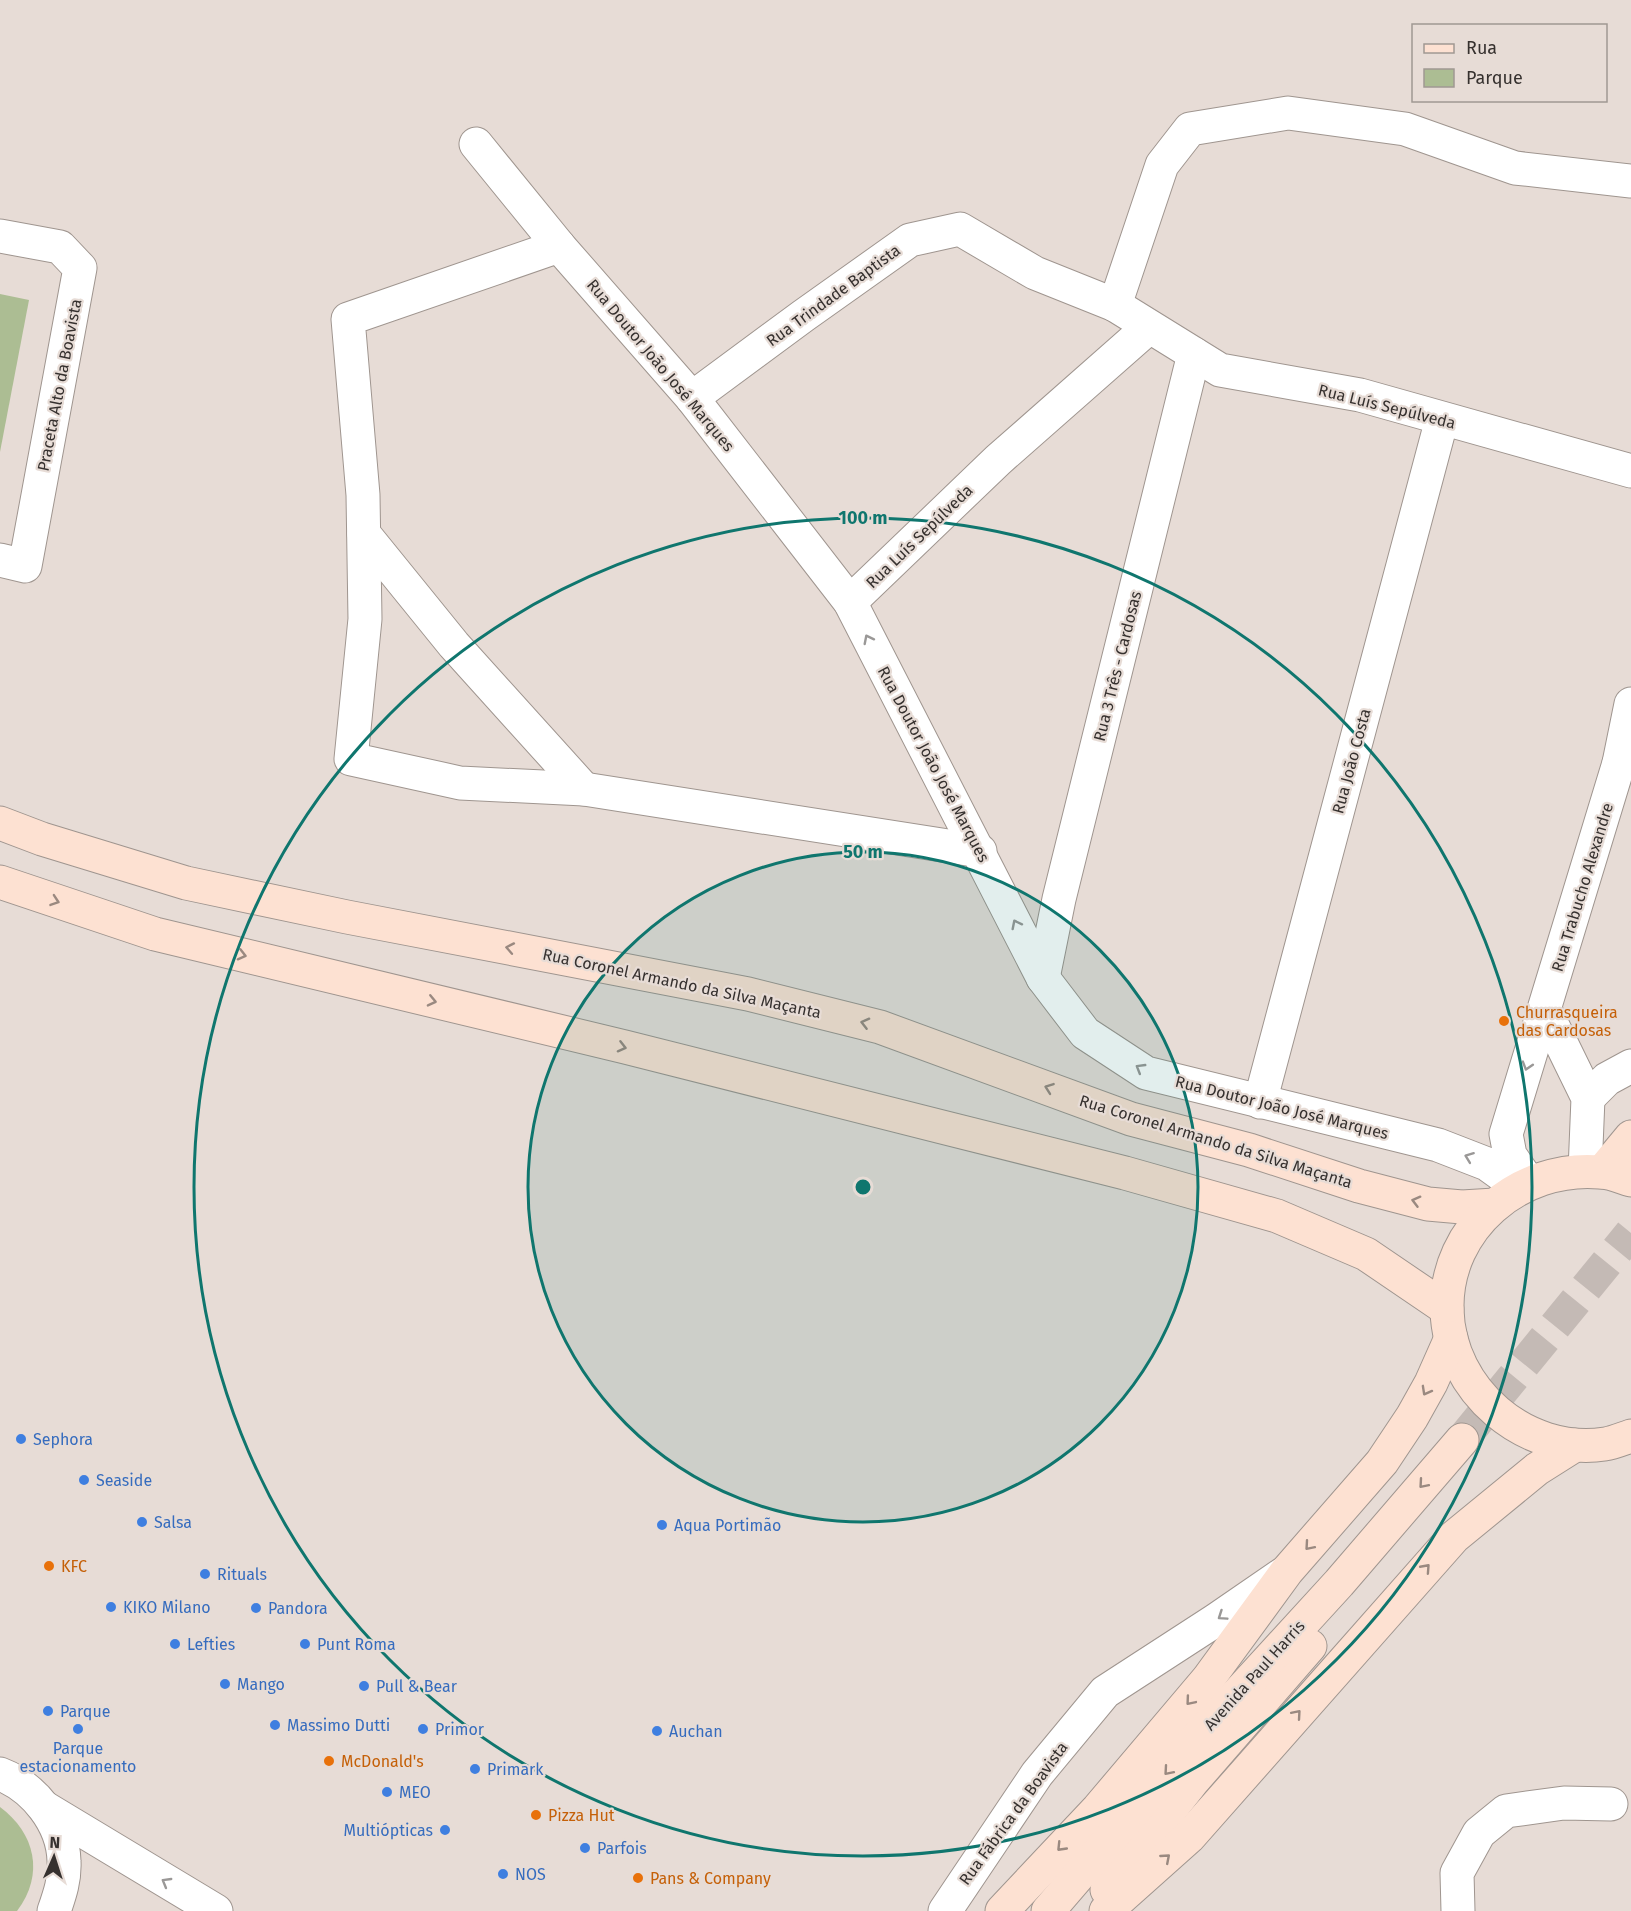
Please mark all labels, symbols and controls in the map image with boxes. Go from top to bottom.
legend [1412,24,1607,102]
text: Rua [1466,37,1497,59]
text: Parque [1466,67,1523,89]
street label: Rua Trindade Baptista [763,240,904,350]
street label: Rua Doutor João José Marques [583,275,738,455]
street label: Praceta Alto da Boavista [33,297,86,473]
street label: Rua Luís Sepúlveda [1316,380,1457,433]
street label: Rua Luís Sepúlveda [862,481,977,592]
text: 100 m [839,507,887,529]
street label: Rua 3 Três - Cardosas [1090,589,1145,743]
one-way arrow [864,634,876,645]
street label: Rua Doutor João José Marques [874,663,993,865]
street label: Rua João Costa [1328,706,1375,816]
street label: Rua Trabucho Alexandre [1548,800,1617,974]
text: 50 m [843,841,883,863]
one-way arrow [49,893,60,906]
one-way arrow [1012,919,1023,930]
one-way arrow [506,942,516,955]
street label: Rua Coronel Armando da Silva Maçanta [541,945,823,1023]
one-way arrow [237,948,247,961]
one-way arrow [427,994,437,1007]
place label: Churrasqueira das Cardosas [1516,1003,1618,1040]
marker: Churrasqueira das Cardosas [1497,1014,1511,1028]
one-way arrow [861,1017,871,1030]
one-way arrow [616,1039,626,1052]
one-way arrow [1522,1060,1535,1071]
one-way arrow [1136,1064,1146,1076]
street label: Rua Doutor João José Marques [1173,1072,1390,1143]
one-way arrow [1044,1083,1055,1096]
street label: Rua Coronel Armando da Silva Maçanta [1077,1091,1355,1193]
one-way arrow [1464,1152,1475,1164]
centre of rings [853,1177,873,1197]
one-way arrow [1411,1196,1422,1208]
one-way arrow [1422,1385,1433,1396]
place label: Sephora [33,1430,93,1449]
marker: Sephora [14,1432,28,1446]
place label: Seaside [96,1471,152,1490]
marker: Seaside [77,1473,91,1487]
one-way arrow [1419,1478,1430,1488]
place label: Salsa [154,1513,192,1532]
marker: Salsa [135,1515,149,1529]
place label: Aqua Portimão [674,1516,781,1535]
marker: Aqua Portimão [655,1518,669,1532]
one-way arrow [1305,1540,1316,1550]
place label: KFC [61,1557,87,1576]
marker: KFC [42,1559,56,1573]
one-way arrow [1419,1564,1430,1575]
place label: Rituals [217,1565,267,1584]
marker: Rituals [198,1567,212,1581]
place label: KIKO Milano [123,1598,211,1617]
place label: Pandora [268,1599,328,1618]
marker: KIKO Milano [104,1600,118,1614]
marker: Pandora [249,1601,263,1615]
one-way arrow [1218,1609,1229,1620]
street label: Avenida Paul Harris [1200,1616,1309,1734]
place label: Lefties [187,1635,235,1654]
place label: Punt Roma [317,1635,396,1654]
marker: Lefties [168,1637,182,1651]
marker: Punt Roma [298,1637,312,1651]
place label: Mango [237,1675,285,1694]
marker: Mango [218,1677,232,1691]
place label: Pull & Bear [376,1677,458,1696]
marker: Pull & Bear [357,1679,371,1693]
one-way arrow [1186,1694,1197,1705]
place label: Parque [60,1702,110,1721]
marker: Parque [41,1704,55,1718]
one-way arrow [1290,1710,1301,1721]
place label: Massimo Dutti [287,1716,390,1735]
marker: Massimo Dutti [268,1718,282,1732]
place label: Primor [435,1720,485,1739]
marker: Parque estacionamento [71,1722,85,1736]
marker: Primor [416,1722,430,1736]
place label: Auchan [669,1722,723,1741]
marker: Auchan [650,1724,664,1738]
street label: Rua Fábrica da Boavista [955,1738,1072,1889]
place label: Parque estacionamento [20,1739,136,1776]
place label: McDonald's [341,1752,424,1771]
marker: McDonald's [322,1754,336,1768]
place label: Primark [487,1760,544,1779]
marker: Primark [468,1762,482,1776]
one-way arrow [1164,1764,1175,1775]
place label: MEO [399,1783,431,1802]
marker: MEO [380,1785,394,1799]
place label: Pizza Hut [548,1806,615,1825]
marker: Pizza Hut [529,1808,543,1822]
place label: Multiópticas [344,1821,433,1840]
marker: Multiópticas [438,1823,452,1837]
north arrow [24,1827,84,1887]
text: N [49,1833,61,1852]
place label: Parfois [597,1839,647,1858]
one-way arrow [1058,1840,1069,1851]
marker: Parfois [578,1841,592,1855]
one-way arrow [1159,1854,1169,1865]
place label: NOS [515,1865,546,1884]
marker: NOS [496,1867,510,1881]
place label: Pans & Company [650,1869,771,1888]
marker: Pans & Company [631,1871,645,1885]
one-way arrow [162,1877,172,1889]

